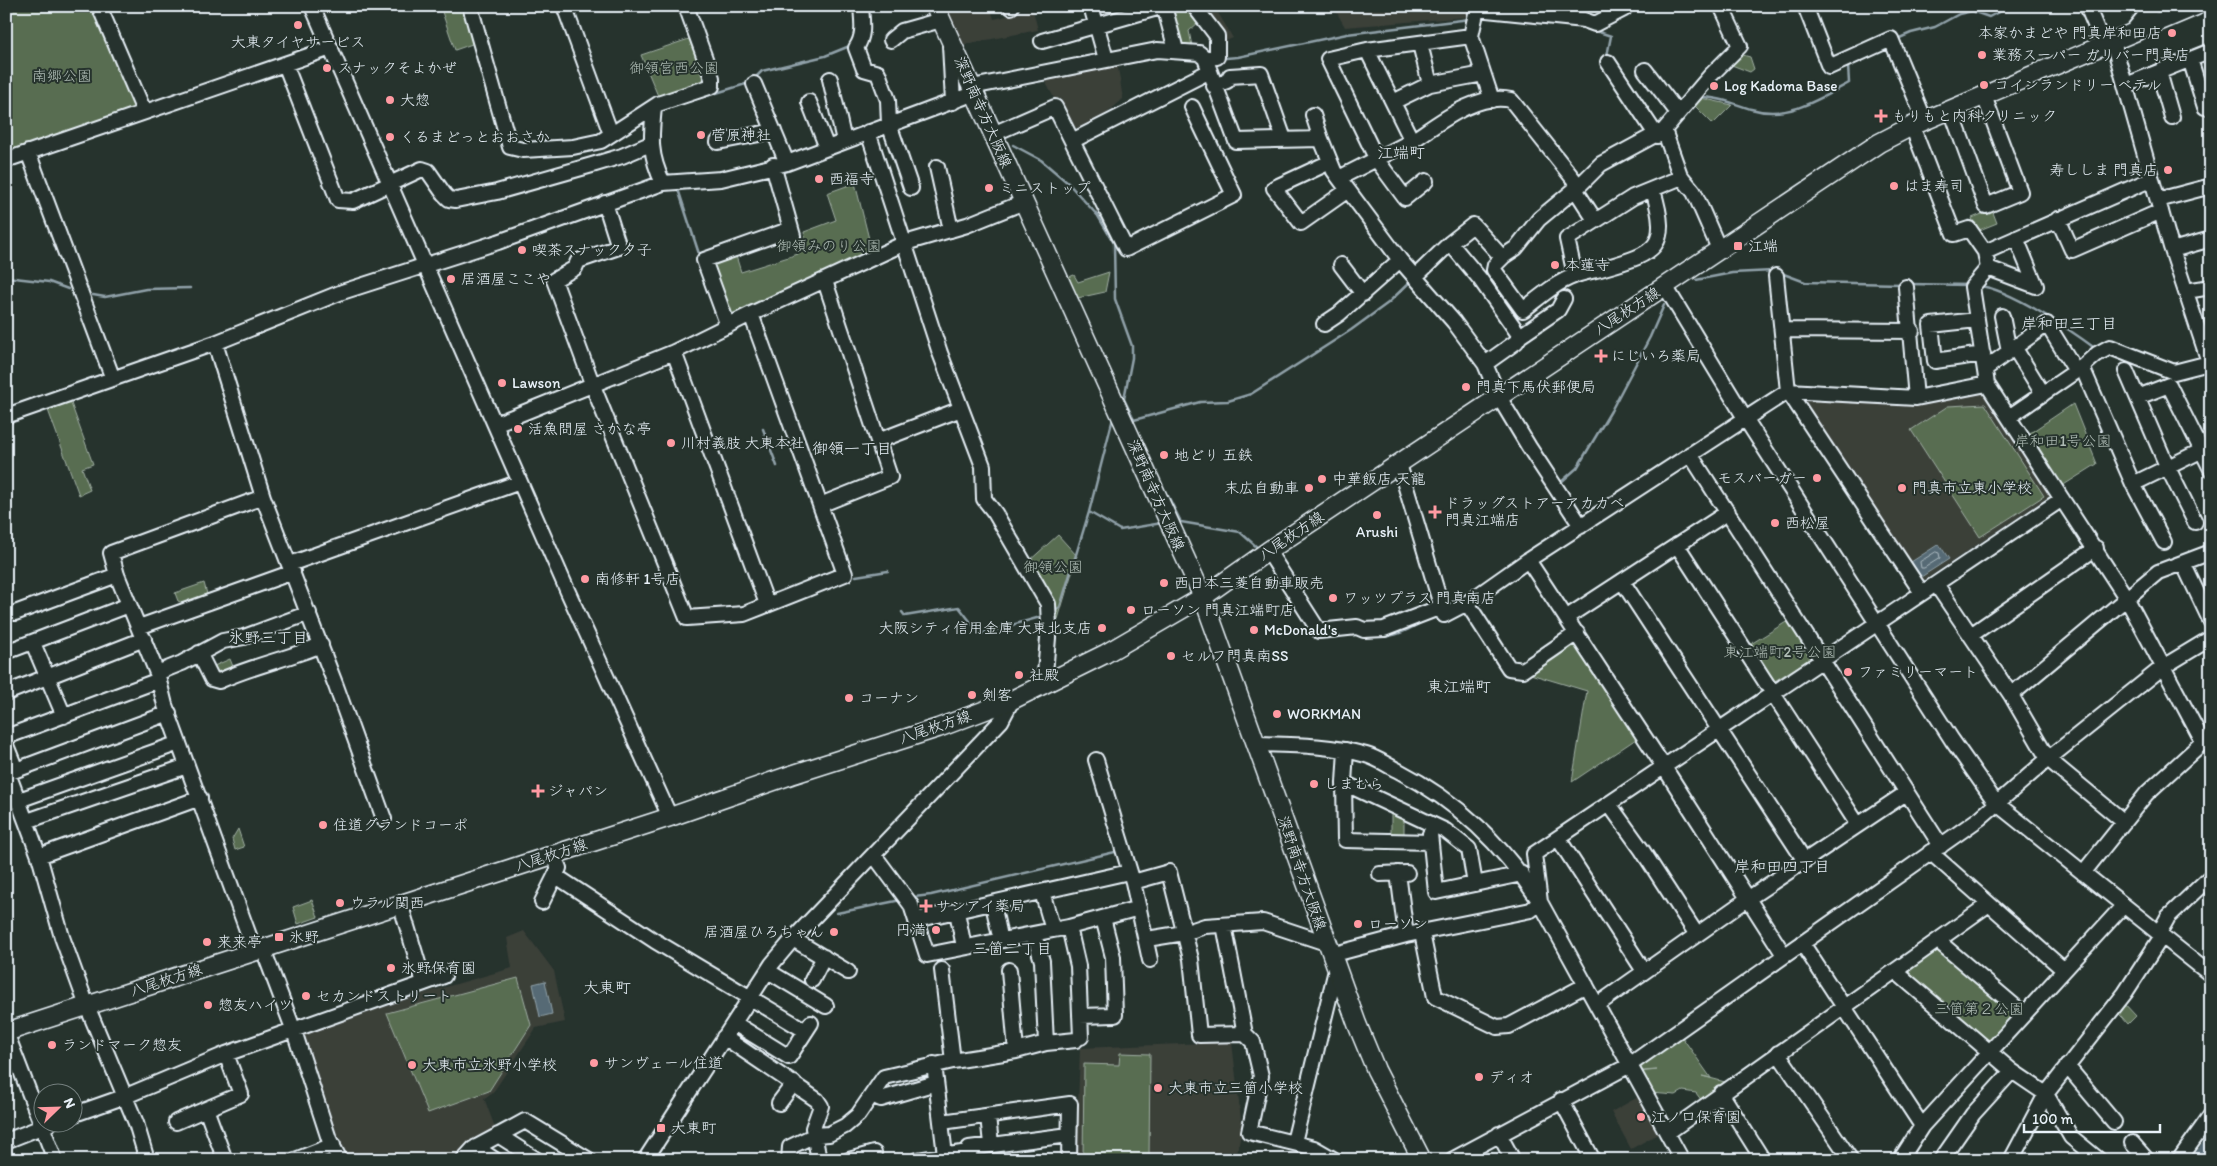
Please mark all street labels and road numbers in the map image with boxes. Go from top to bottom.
street label: 深野南寺方大阪線 [950,54,1016,170]
street label: 八尾枚方線 [1591,283,1663,339]
street label: 深野南寺方大阪線 [1123,437,1189,553]
street label: 八尾枚方線 [1255,508,1327,564]
street label: 八尾枚方線 [897,706,973,748]
street label: 深野南寺方大阪線 [1274,813,1330,933]
street label: 八尾枚方線 [513,835,589,875]
street label: 八尾枚方線 [128,960,204,1000]

